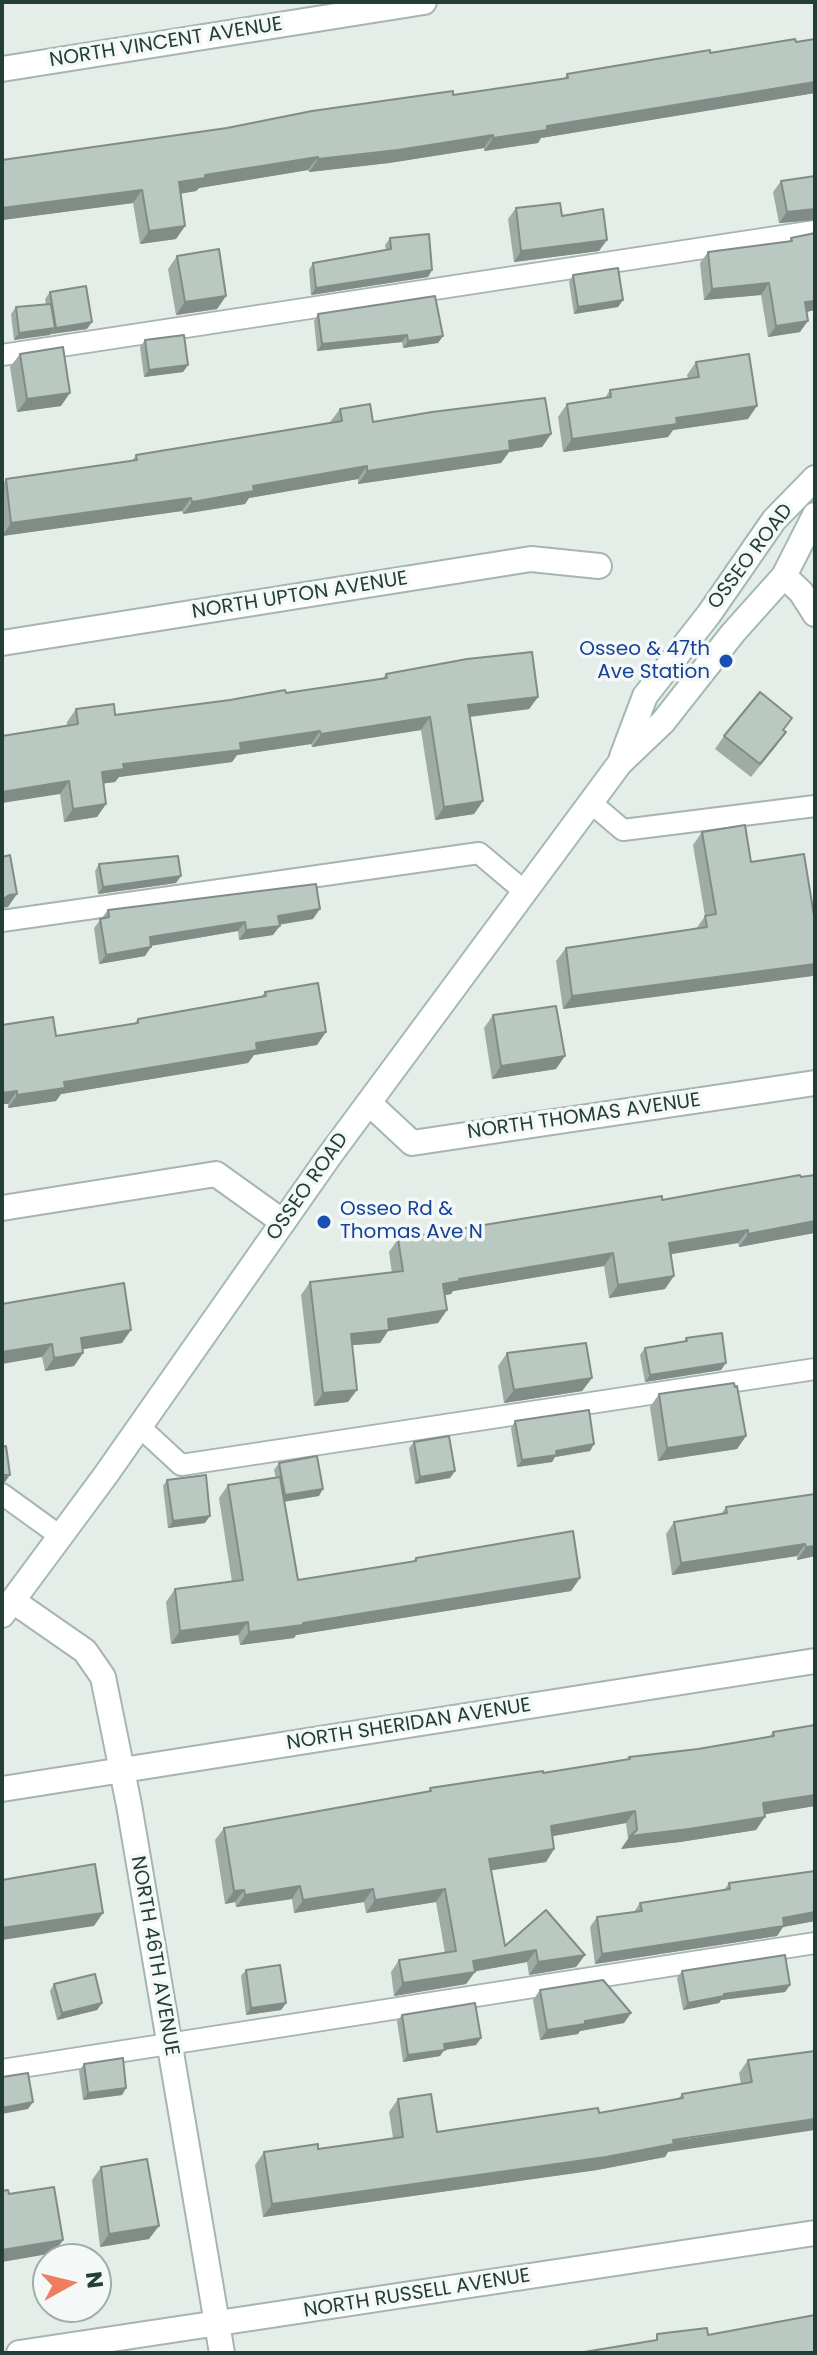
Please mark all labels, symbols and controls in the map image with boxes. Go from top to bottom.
street label: NORTH VINCENT AVENUE [48,13,284,73]
street label: OSSEO ROAD [703,499,799,615]
street label: NORTH UPTON AVENUE [190,567,410,625]
place label: Osseo & 47th Ave Station [579,638,710,685]
marker: Osseo & 47th Ave Station [717,652,735,670]
street label: NORTH THOMAS AVENUE [466,1089,702,1145]
street label: OSSEO ROAD [262,1129,354,1245]
place label: Osseo Rd & Thomas Ave N [340,1198,483,1245]
marker: Osseo Rd & Thomas Ave N [315,1213,333,1231]
street label: NORTH SHERIDAN AVENUE [285,1694,533,1756]
street label: NORTH 46TH AVENUE [125,1854,183,2058]
north arrow [32,2243,112,2323]
street label: NORTH RUSSELL AVENUE [302,2264,532,2324]
text: N [78,2270,111,2290]

